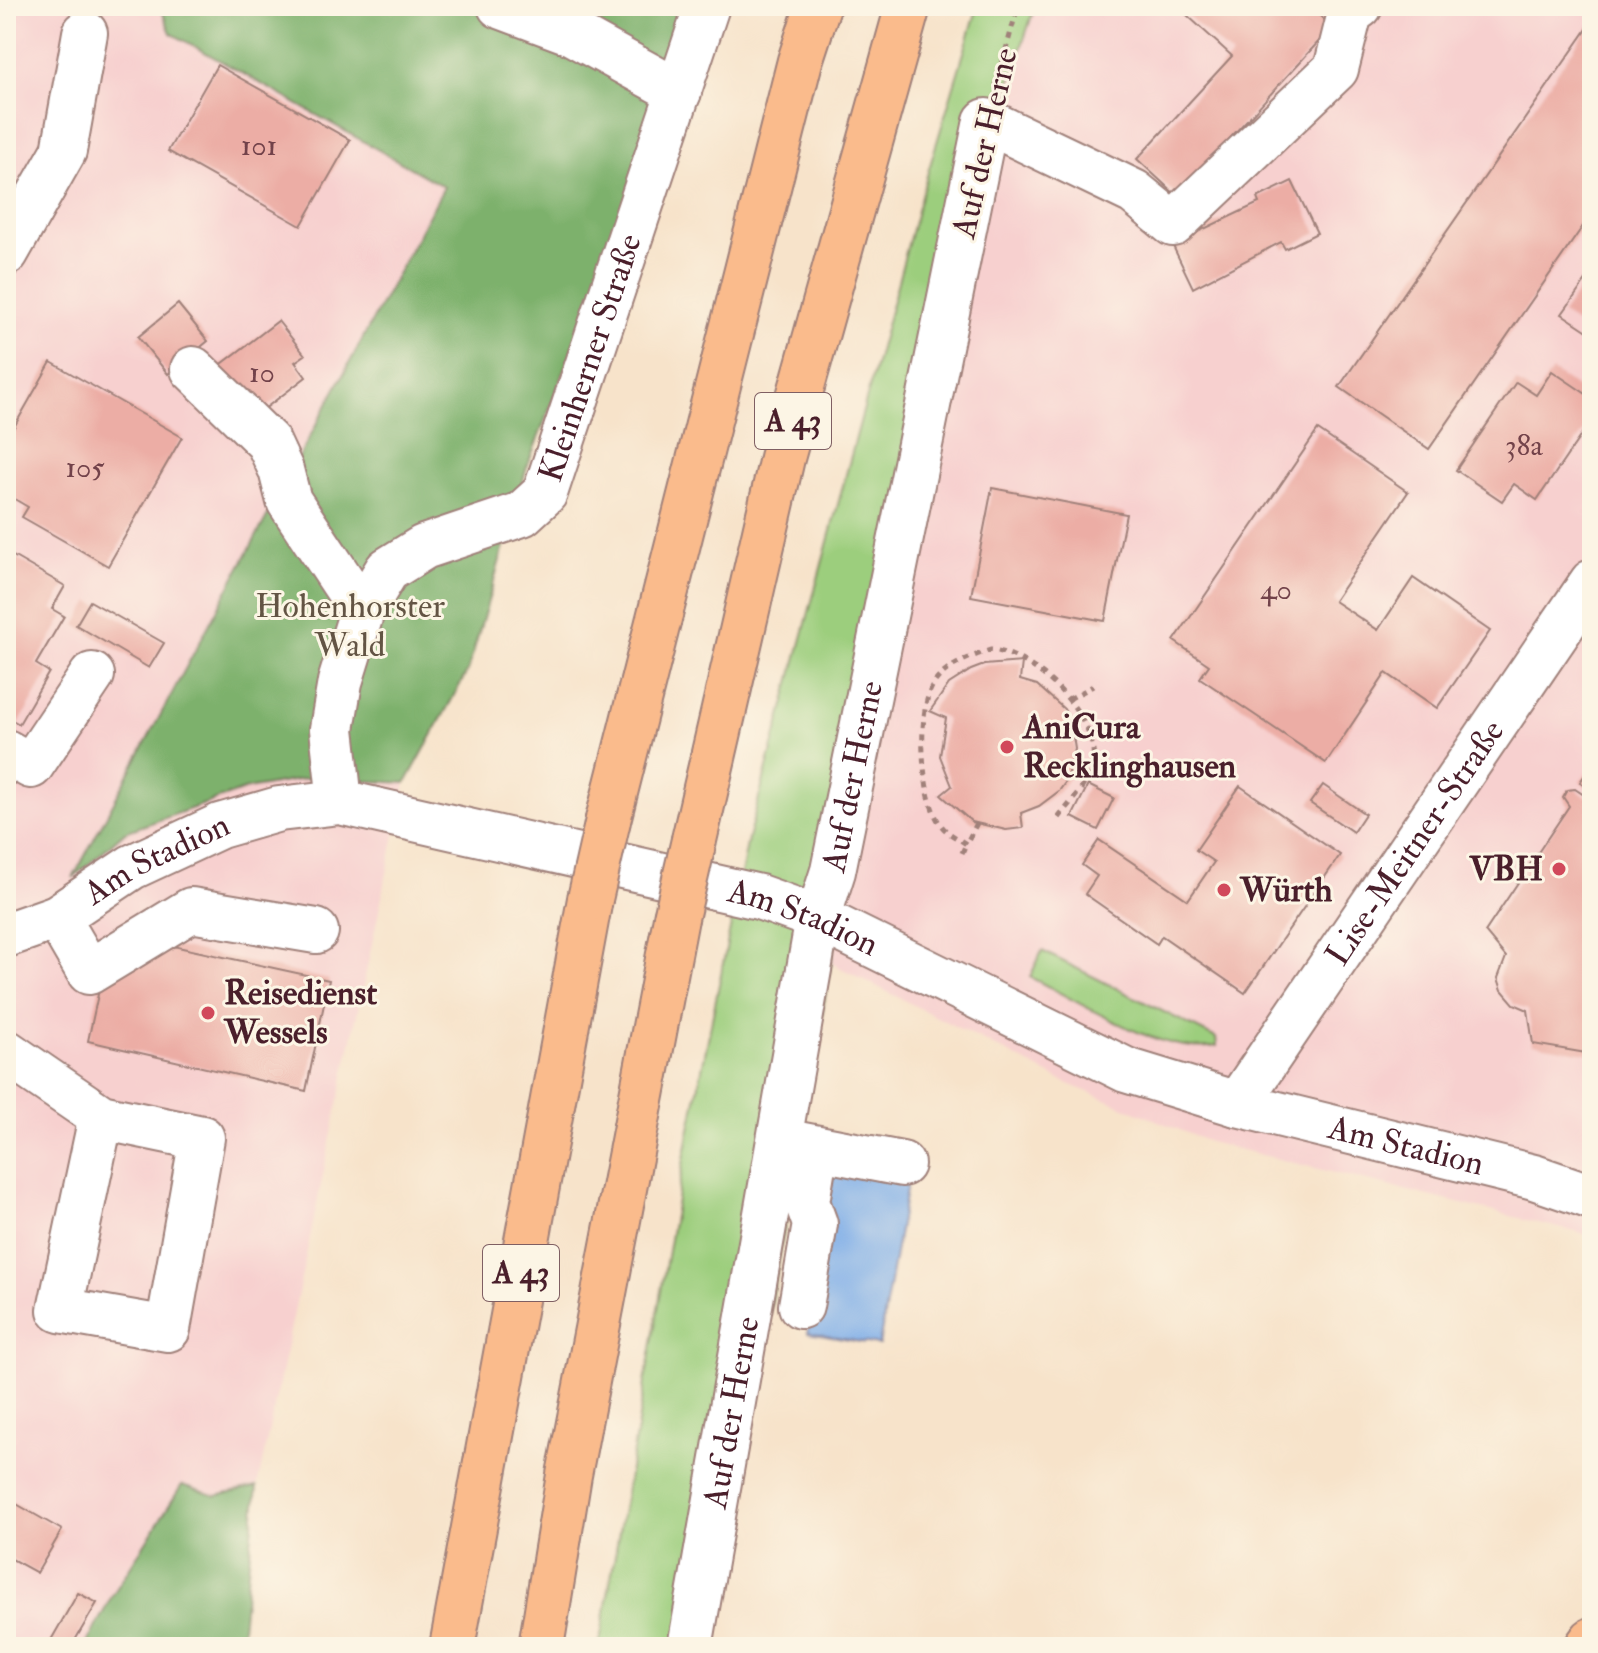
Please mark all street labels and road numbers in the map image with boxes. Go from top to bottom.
street label: Auf der Herne [942,44,1028,243]
street label: Kleinherner Straße [529,228,651,487]
road number: A 43 [755,393,831,449]
street label: Auf der Herne [812,677,893,877]
street label: Lise-Meitner-Straße [1316,711,1514,974]
street label: Am Stadion [75,803,236,915]
street label: Am Stadion [723,869,886,966]
street label: Am Stadion [1323,1106,1488,1185]
road number: A 43 [483,1245,559,1301]
street label: Auf der Herne [693,1313,769,1513]

